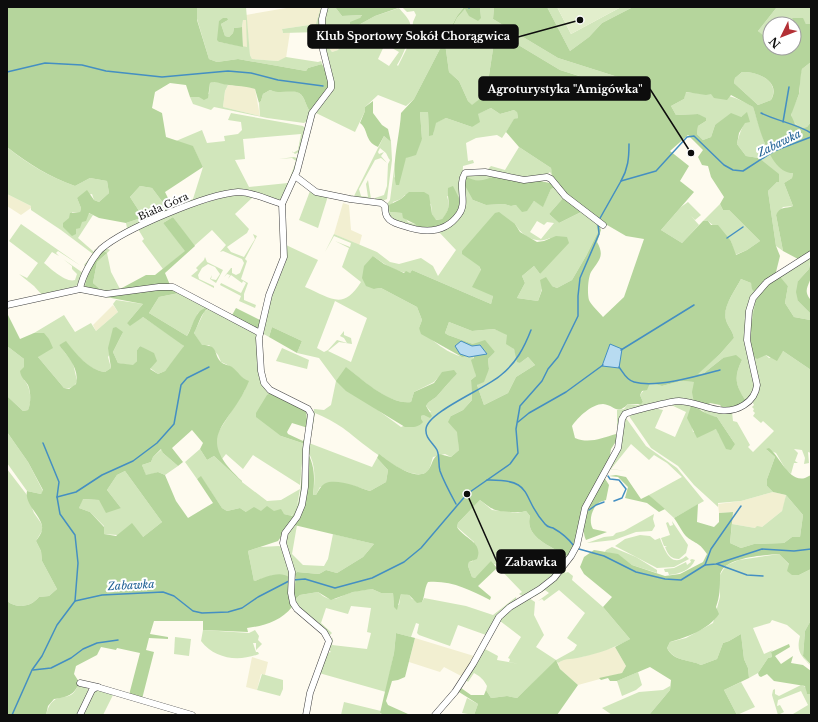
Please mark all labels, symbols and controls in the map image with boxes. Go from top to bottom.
north arrow [762,16,802,56]
callout: Klub Sportowy Sokół Chorągwica [308,25,518,48]
text: Klub Sportowy Sokół Chorągwica [316,29,511,43]
text: N [766,34,783,51]
callout: Agroturystyka "Amigówka" [479,77,650,100]
text: Agroturystyka "Amigówka" [486,82,643,96]
water label: Zabawka [754,126,803,160]
street label: Biała Góra [136,189,191,223]
callout: Zabawka [497,550,565,573]
text: Zabawka [505,555,558,569]
water label: Zabawka [106,577,155,593]

